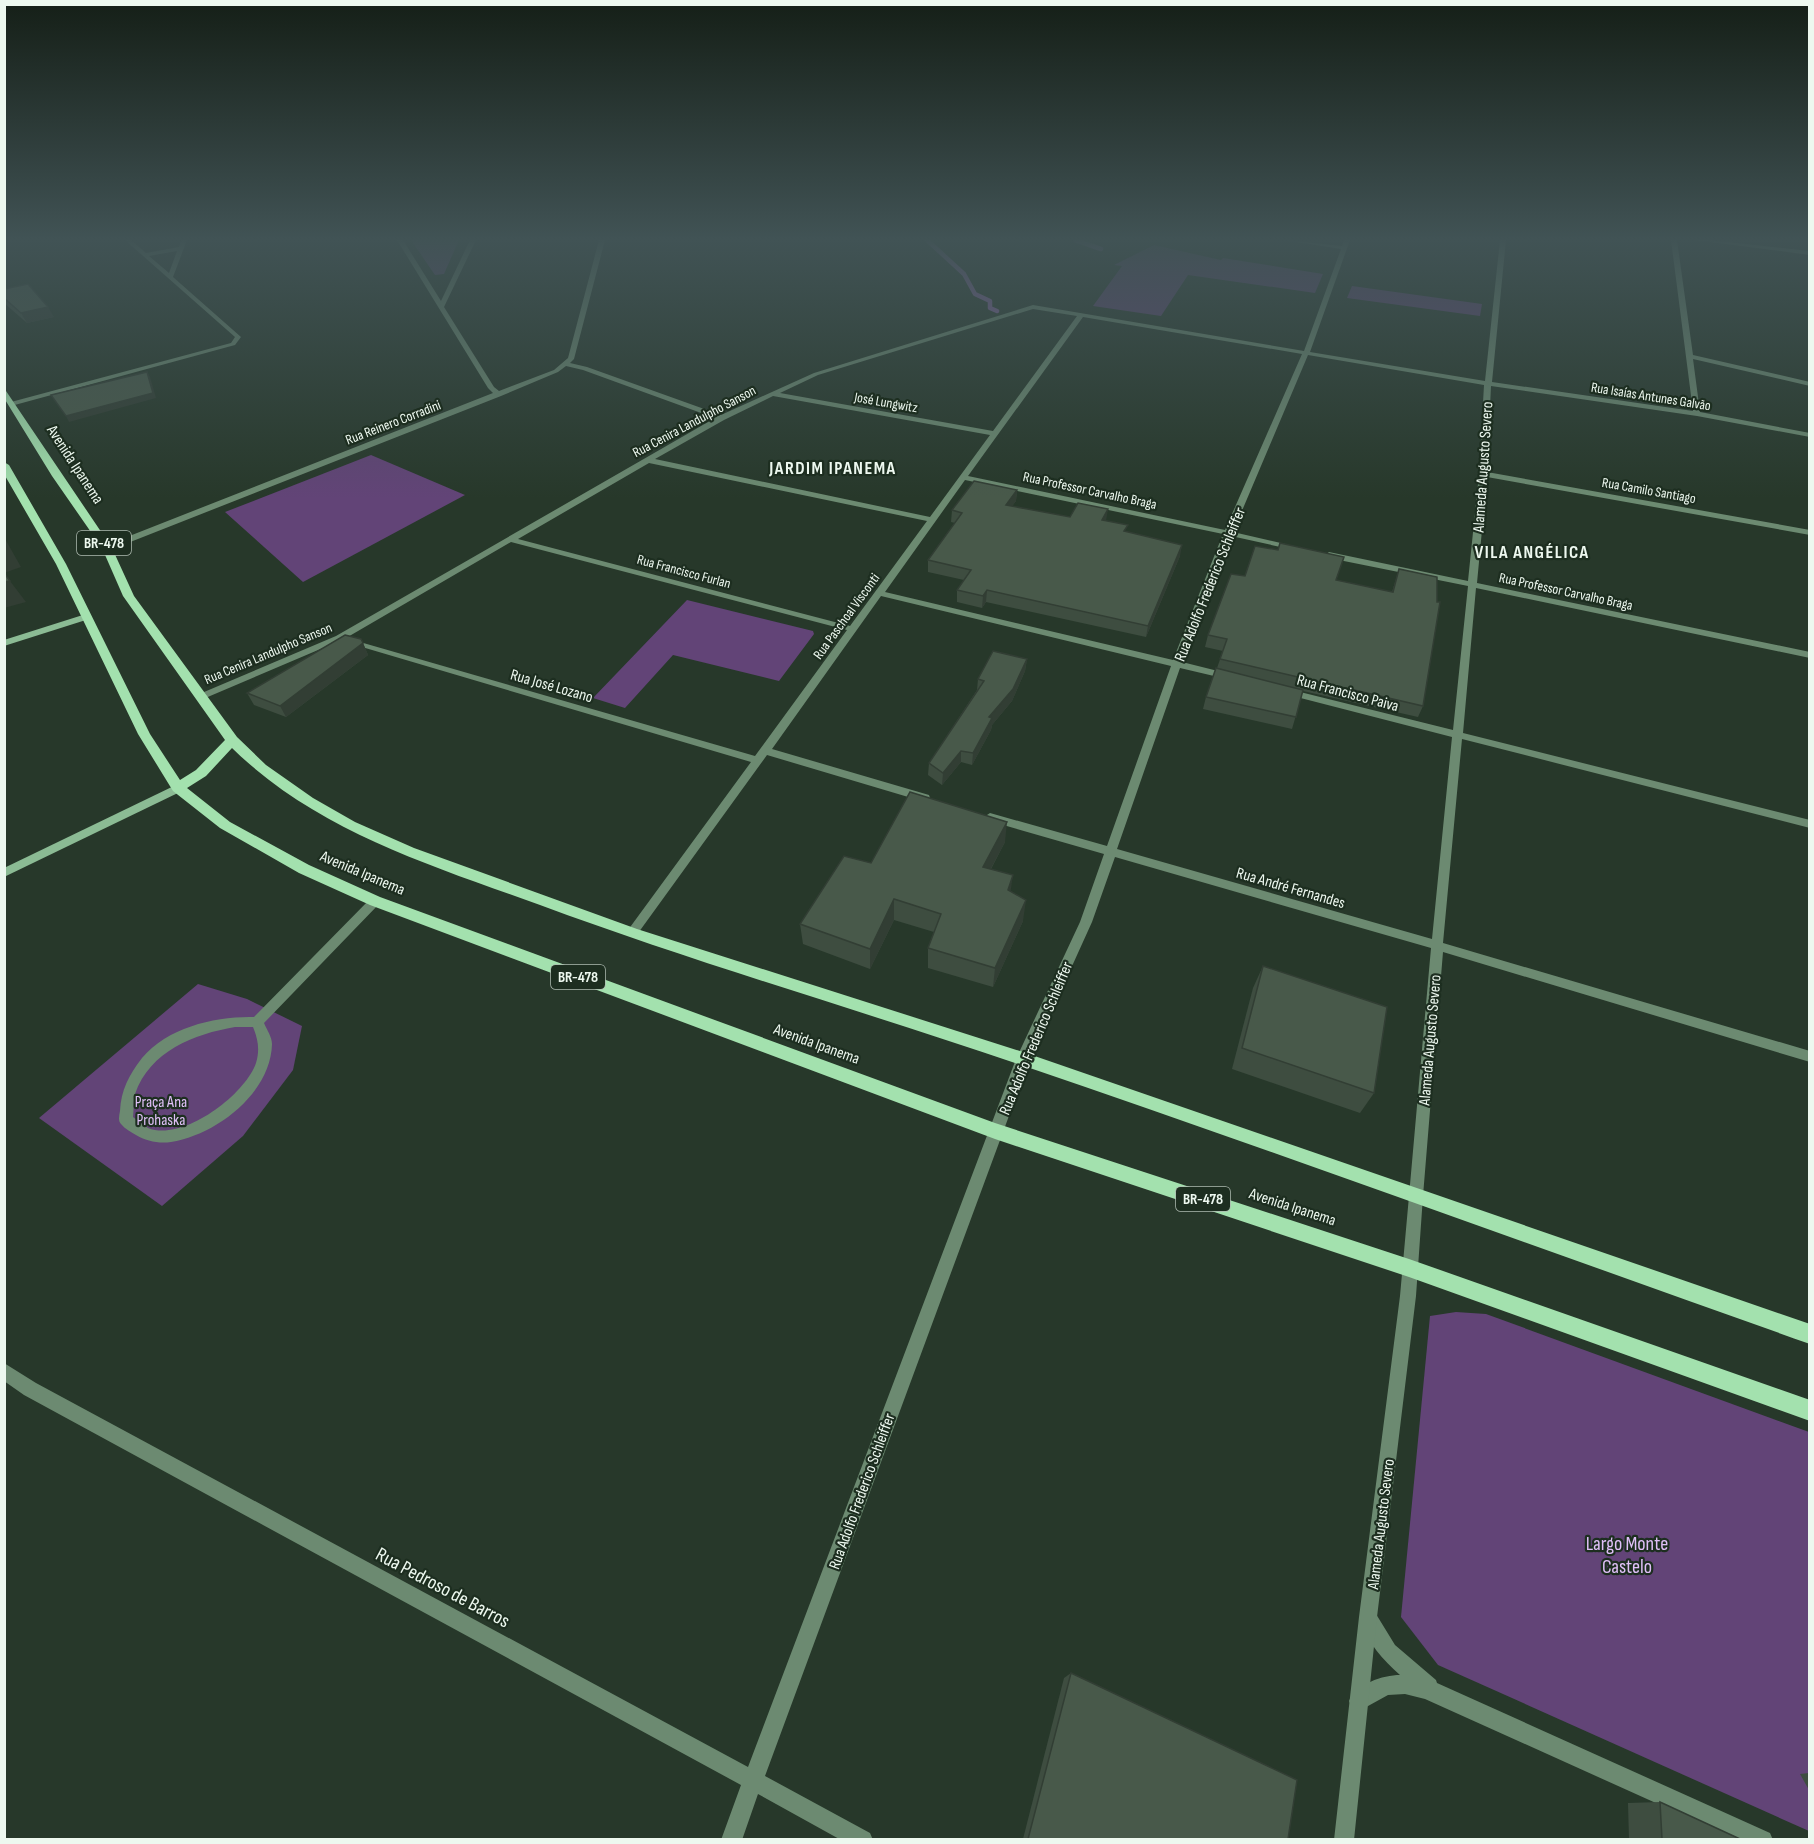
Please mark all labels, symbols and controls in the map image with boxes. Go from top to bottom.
street label: Rua Isaías Antunes Galvão [1590,379,1712,414]
street label: Rua Cenira Landulpho Sanson [630,382,759,461]
street label: José Lungwitz [852,388,919,416]
street label: Rua Reinero Corradini [343,396,443,448]
street label: Alameda Augusto Severo [1469,401,1498,534]
street label: Avenida Ipanema [42,421,107,508]
district label: JARDIM IPANEMA [768,458,897,479]
street label: Rua Professor Carvalho Braga [1022,468,1158,513]
street label: Rua Camilo Santiago [1601,474,1697,507]
street label: Rua Adolfo Frederico Schleiffer [1171,504,1250,664]
road number: BR-478 [77,531,131,555]
district label: VILA ANGÉLICA [1474,542,1590,563]
street label: Rua Francisco Furlan [635,551,733,592]
street label: Rua Professor Carvalho Braga [1498,569,1634,614]
street label: Rua Paschoal Visconti [810,570,883,663]
street label: Rua Cenira Landulpho Sanson [202,619,335,688]
street label: Rua José Lozano [508,666,595,707]
street label: Rua Francisco Paiva [1295,671,1401,716]
street label: Avenida Ipanema [316,847,408,900]
street label: Rua André Fernandes [1234,864,1347,913]
street label: Rua Adolfo Frederico Schleiffer [995,959,1077,1118]
road number: BR-478 [551,965,605,989]
street label: Alameda Augusto Severo [1415,974,1446,1107]
street label: Avenida Ipanema [770,1020,862,1069]
park label: Praça Ana Prohaska [135,1093,187,1130]
street label: Avenida Ipanema [1246,1184,1338,1230]
road number: BR-478 [1176,1187,1230,1211]
street label: Rua Adolfo Frederico Schleiffer [825,1411,900,1572]
street label: Alameda Augusto Severo [1364,1458,1399,1591]
park label: Largo Monte Castelo [1586,1532,1668,1579]
street label: Rua Pedroso de Barros [371,1542,514,1633]

